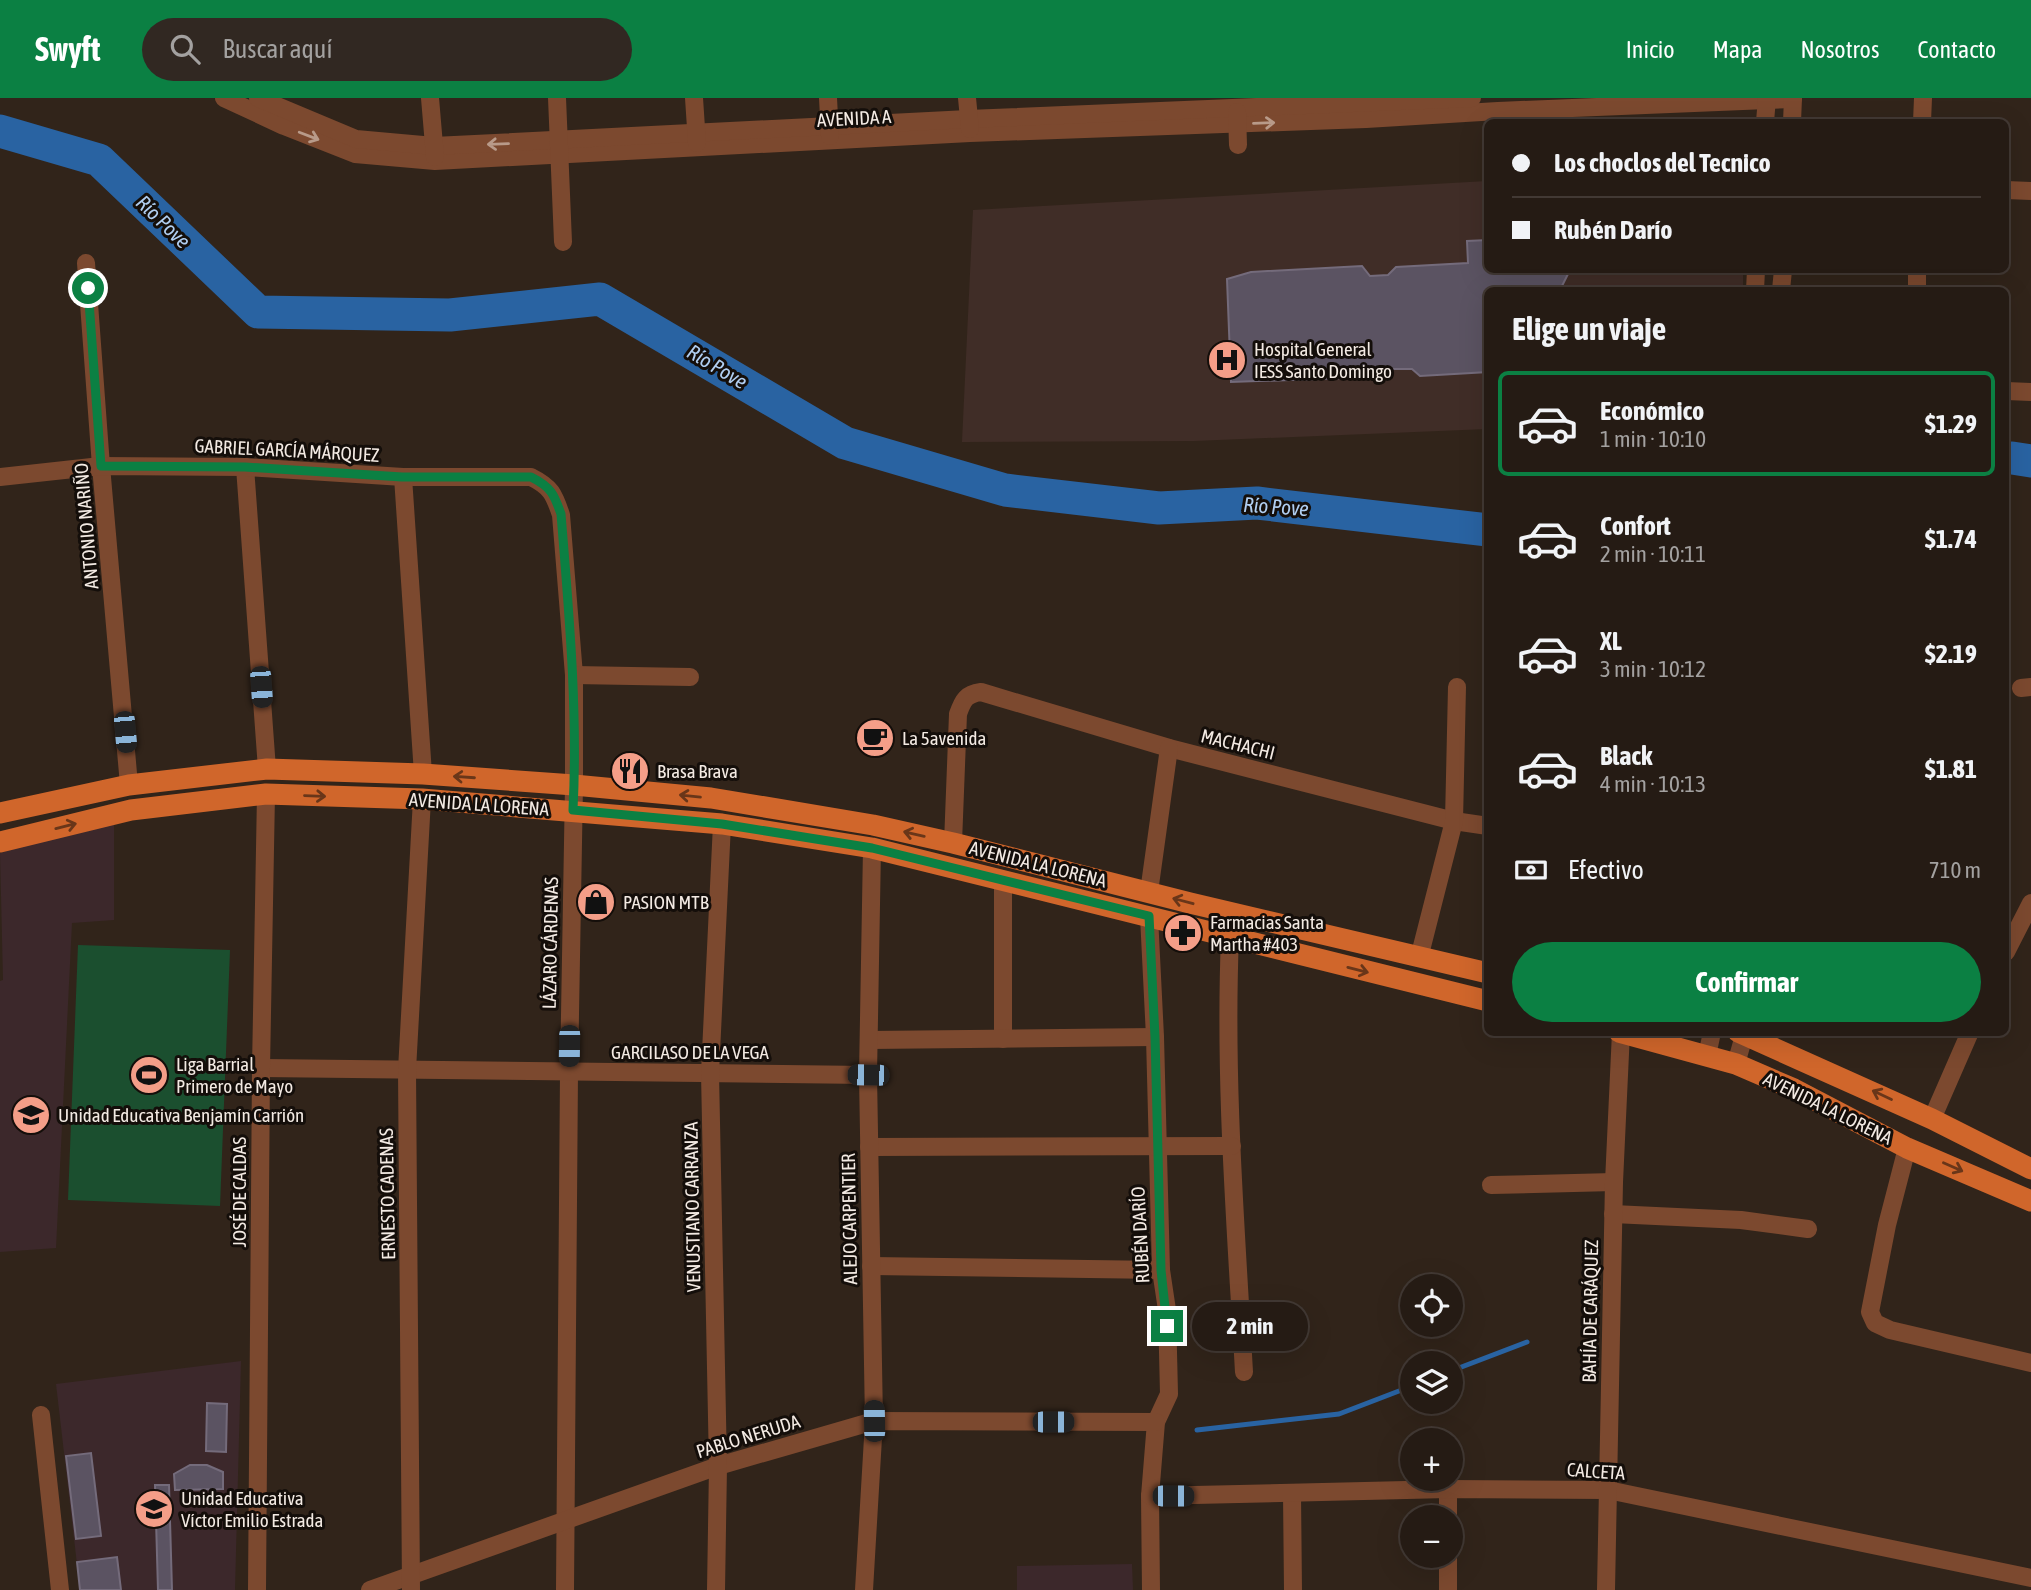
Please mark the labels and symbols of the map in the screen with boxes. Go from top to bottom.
street label: AVENIDA A [816,105,892,131]
one-way arrow [1252,116,1275,129]
one-way arrow [297,131,319,143]
one-way arrow [487,137,510,150]
water label: Río Pove [132,190,196,253]
route start [72,272,104,304]
place label: Hospital General IESS Santo Domingo [1254,338,1392,382]
water label: Río Pove [683,339,752,393]
hospital icon: Hospital General IESS Santo Domingo [1206,339,1248,381]
street label: GABRIEL GARCÍA MÁRQUEZ [194,434,380,466]
street label: ANTONIO NARIÑO [70,462,102,590]
water label: Río Pove [1242,492,1310,520]
car [250,665,273,709]
car [113,710,138,754]
cafe icon: La 5avenida [854,717,896,759]
street label: MACHACHI [1199,724,1277,764]
place label: La 5avenida [902,727,986,749]
restaurant icon: Brasa Brava [609,750,651,792]
place label: Brasa Brava [657,760,738,782]
one-way arrow [453,770,475,783]
street label: AVENIDA LA LORENA [408,788,550,820]
one-way arrow [304,789,327,802]
one-way arrow [679,789,702,802]
one-way arrow [54,819,77,832]
one-way arrow [903,827,926,841]
street label: AVENIDA LA LORENA [967,836,1109,892]
street label: LÁZARO CÁRDENAS [538,877,562,1009]
shop icon: PASION MTB [575,881,617,923]
place label: PASION MTB [623,891,709,913]
one-way arrow [1172,894,1195,907]
place label: Farmacias Santa Martha #403 [1210,911,1324,955]
pharmacy icon: Farmacias Santa Martha #403 [1162,912,1204,954]
one-way arrow [1346,963,1369,977]
car [559,1025,580,1067]
street label: GARCILASO DE LA VEGA [611,1041,770,1063]
place label: Liga Barrial Primero de Mayo [176,1053,293,1097]
sports icon: Liga Barrial Primero de Mayo [128,1054,170,1096]
car [847,1064,890,1086]
street label: AVENIDA LA LORENA [1760,1067,1897,1149]
one-way arrow [1872,1088,1893,1102]
school or university icon: Unidad Educativa Benjamín Carrión [10,1094,52,1136]
place label: Unidad Educativa Benjamín Carrión [58,1104,304,1126]
street label: VENUSTIANO CARRANZA [680,1121,704,1292]
street label: ERNESTO CADENAS [375,1128,399,1260]
street label: JOSÉ DE CALDAS [228,1137,250,1247]
street label: ALEJO CARPENTIER [837,1153,861,1285]
one-way arrow [1941,1161,1963,1174]
street label: RUBÉN DARÍO [1126,1186,1154,1284]
street label: BAHÍA DE CARÁQUEZ [1578,1239,1602,1383]
callout: 2 min [1192,1302,1307,1350]
route end [1151,1310,1183,1342]
car [864,1400,885,1442]
street label: PABLO NERUDA [693,1410,803,1462]
car [1033,1412,1075,1433]
street label: CALCETA [1566,1458,1627,1484]
car [1153,1486,1195,1507]
place label: Unidad Educativa Víctor Emilio Estrada [181,1487,323,1531]
school or university icon: Unidad Educativa Víctor Emilio Estrada [133,1488,175,1530]

